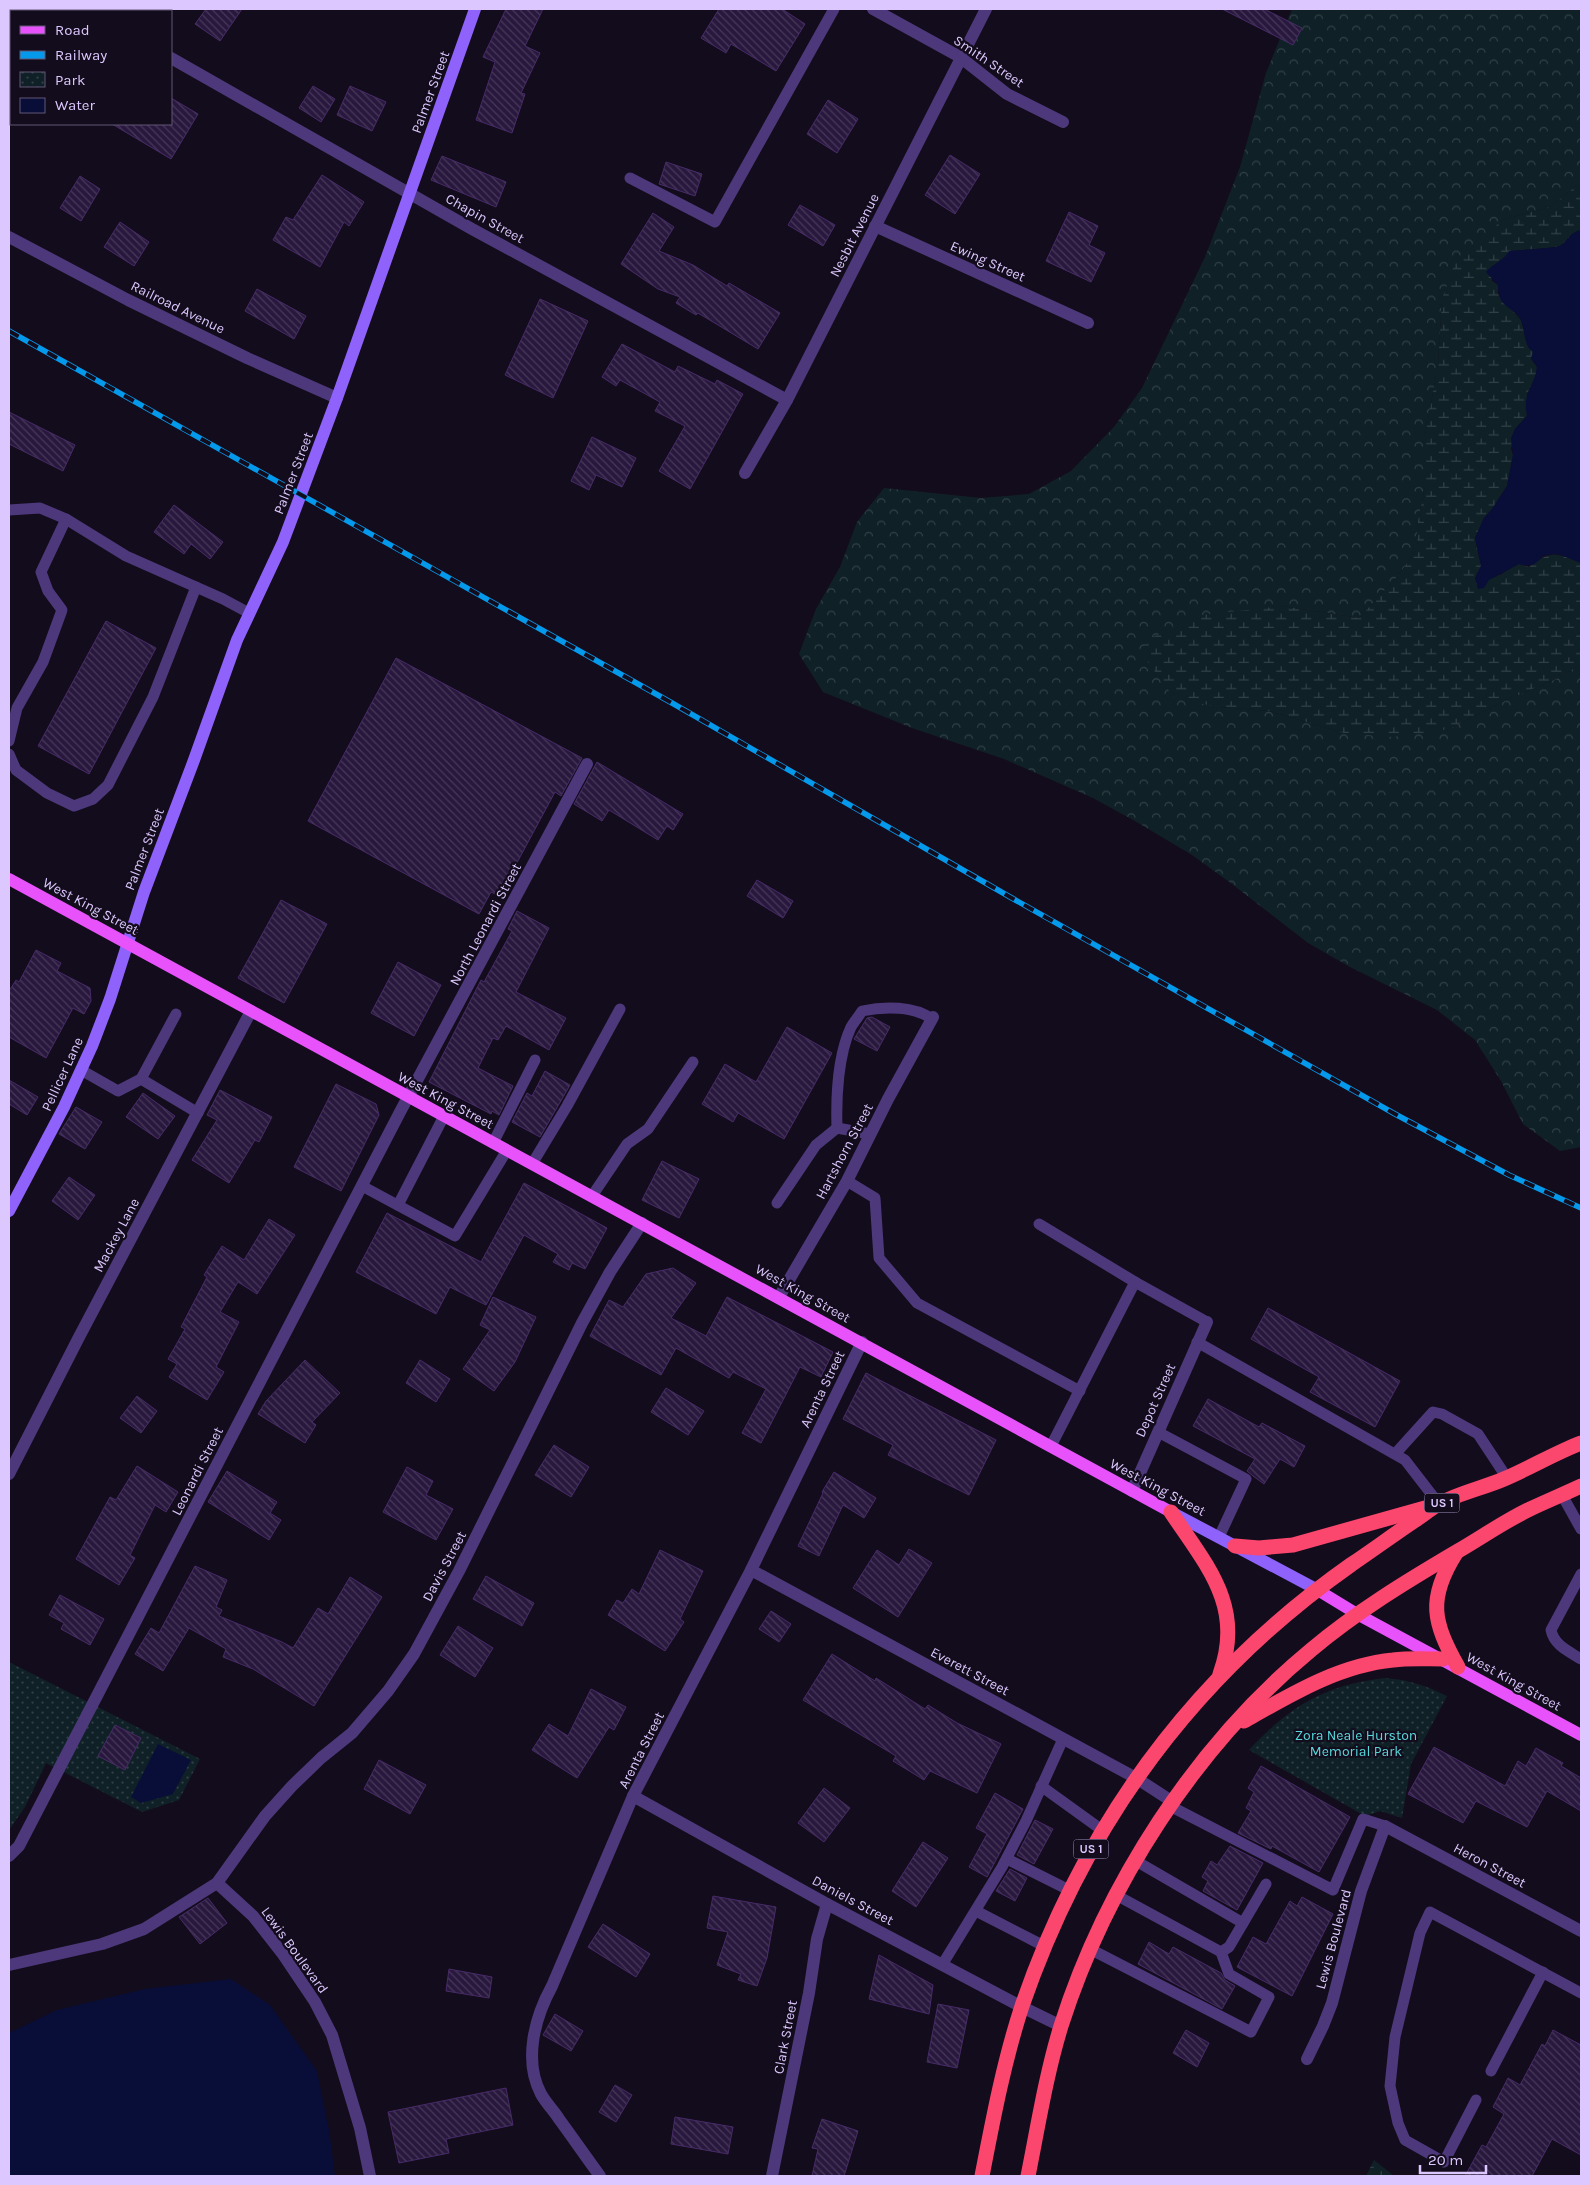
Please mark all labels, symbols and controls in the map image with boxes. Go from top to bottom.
legend [10,10,172,125]
text: Road [55,21,90,39]
street label: Smith Street [950,32,1027,91]
text: Railway [55,46,107,64]
street label: Palmer Street [408,49,453,136]
text: Park [55,71,85,89]
text: Water [55,96,96,114]
street label: Chapin Street [442,190,527,247]
street label: Nesbit Avenue [826,191,883,280]
street label: Ewing Street [948,237,1028,286]
street label: Railroad Avenue [128,277,228,338]
street label: Palmer Street [270,430,317,517]
street label: Palmer Street [121,806,168,893]
street label: North Leonardi Street [446,860,525,988]
street label: West King Street [40,874,142,939]
street label: Pellicer Lane [38,1035,87,1114]
street label: West King Street [395,1068,497,1133]
street label: Hartshorn Street [812,1100,877,1202]
street label: Mackey Lane [90,1195,143,1275]
street label: West King Street [752,1260,853,1327]
street label: Arenta Street [797,1348,848,1430]
street label: Depot Street [1132,1361,1179,1440]
street label: Leonardi Street [168,1424,227,1518]
street label: West King Street [1107,1455,1209,1520]
road number: US 1 [1424,1494,1460,1512]
street label: Davis Street [419,1528,470,1604]
street label: Everett Street [928,1644,1012,1699]
street label: West King Street [1463,1648,1564,1715]
street label: Arenta Street [615,1709,668,1791]
park label: Zora Neale Hurston Memorial Park [1295,1727,1417,1760]
street label: Heron Street [1451,1839,1529,1892]
road number: US 1 [1074,1840,1108,1858]
street label: Daniels Street [809,1872,896,1929]
street label: Lewis Boulevard [1312,1887,1355,1991]
street label: Lewis Boulevard [258,1904,332,1997]
street label: Clark Street [770,1999,801,2075]
scale bar [1420,2142,1486,2174]
text: 20 m [1428,2151,1463,2169]

